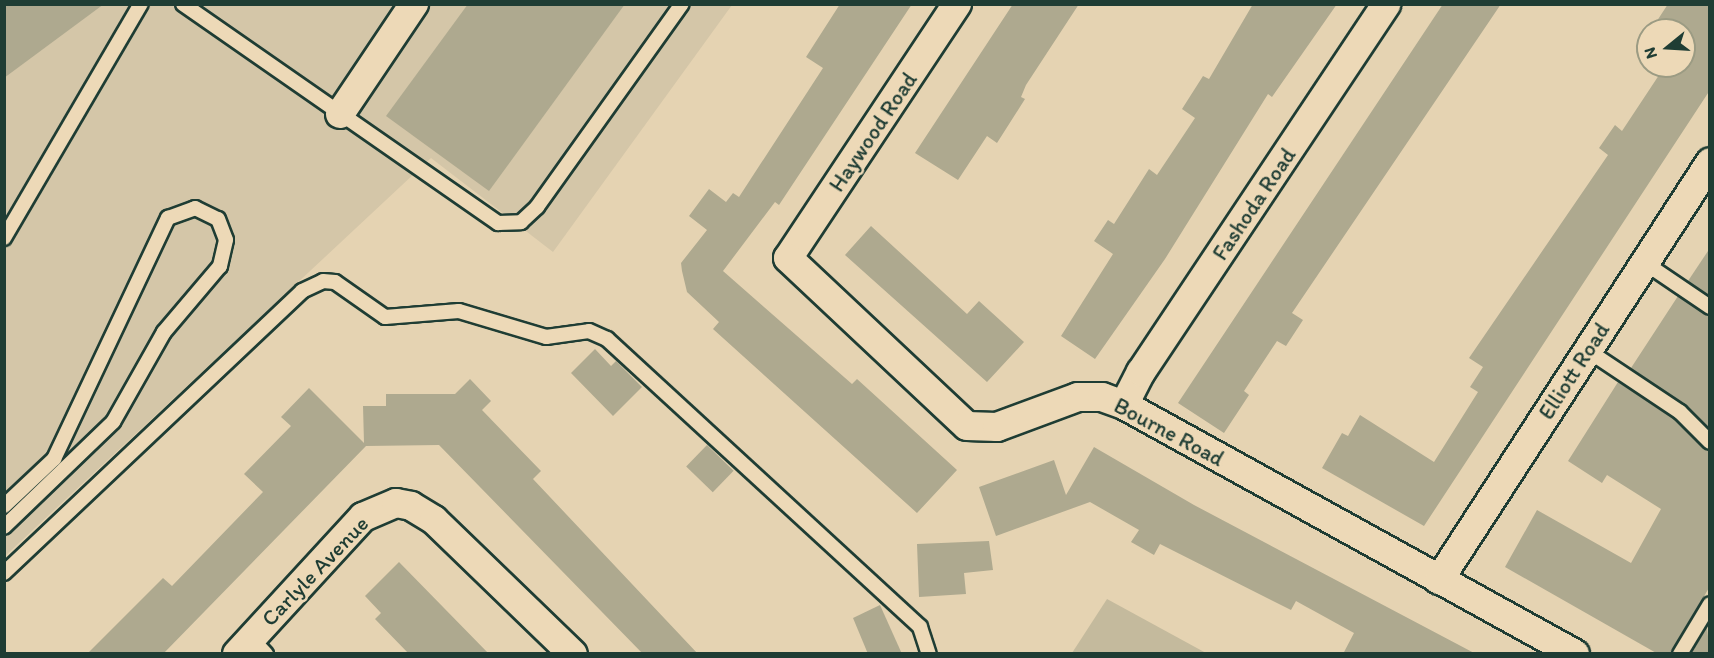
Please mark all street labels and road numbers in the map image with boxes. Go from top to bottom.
street label: Haywood Road [823,67,923,197]
street label: Fashoda Road [1207,143,1301,265]
street label: Elliott Road [1533,318,1615,424]
street label: Bourne Road [1109,392,1229,472]
street label: Carlyle Avenue [256,511,374,631]

